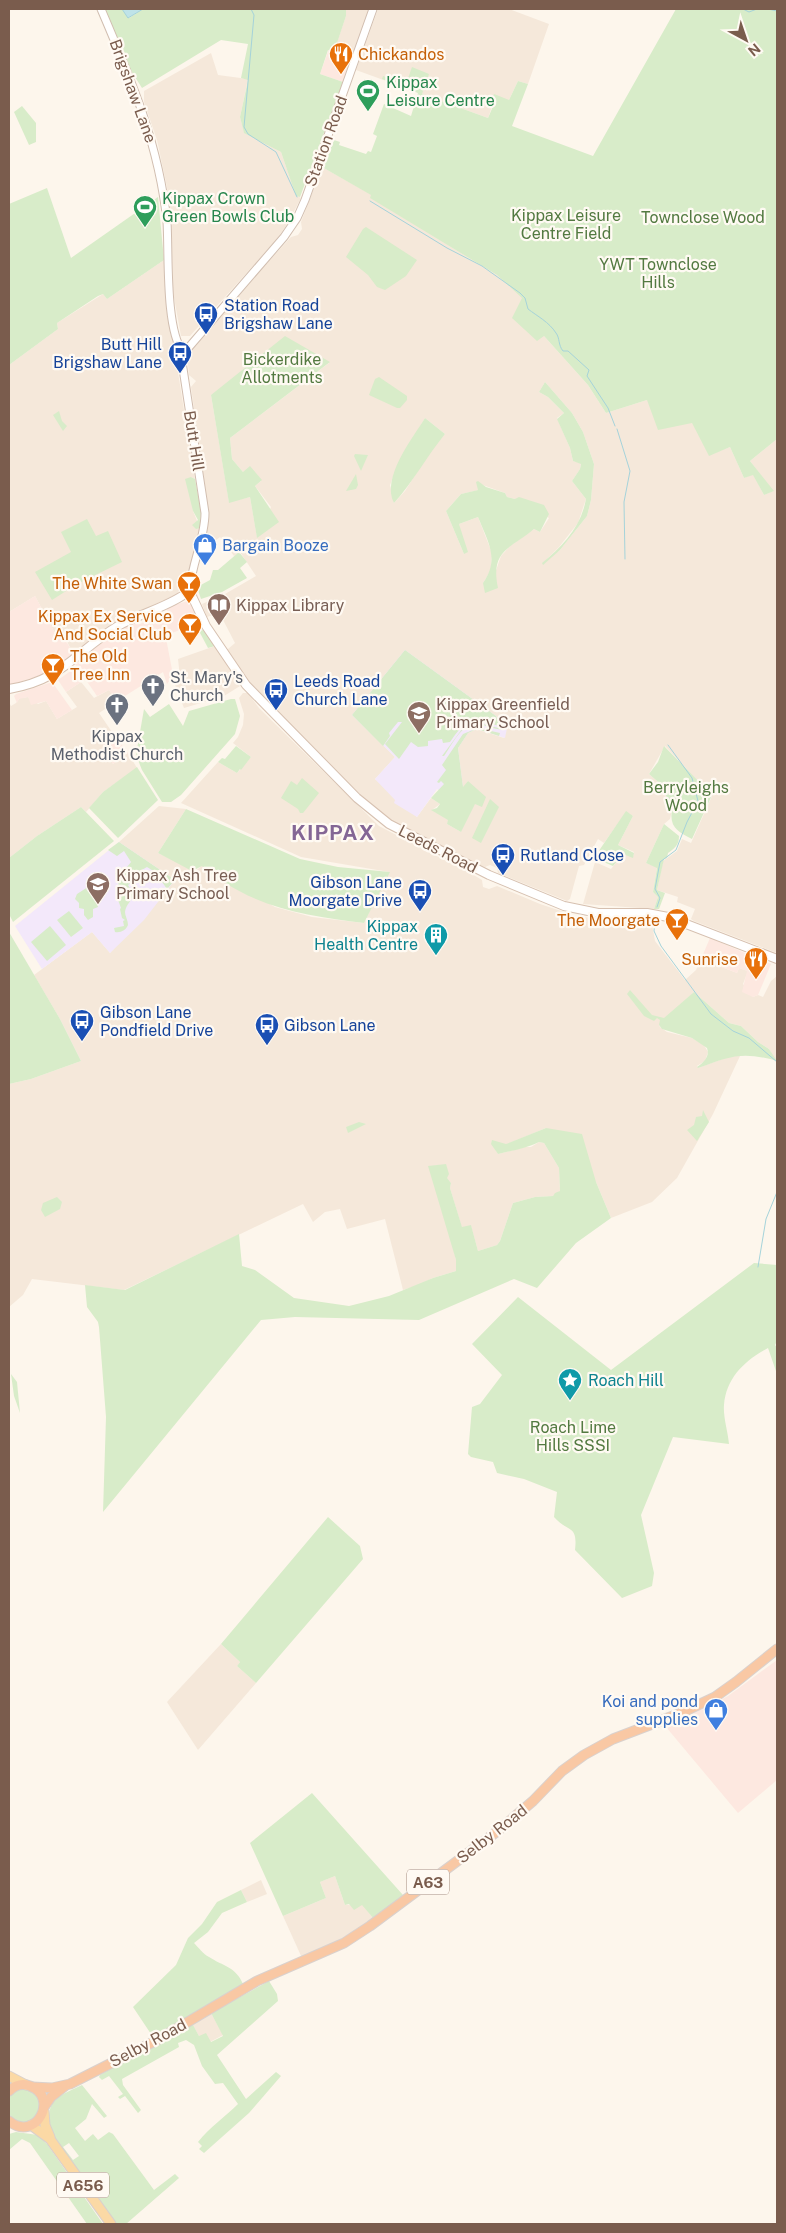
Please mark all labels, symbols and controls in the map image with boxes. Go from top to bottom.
north arrow [721,15,771,65]
street label: Brigshaw Lane [105,37,161,145]
text: N [745,40,764,60]
restaurant icon: Chickandos [328,41,354,75]
place label: Chickandos [358,45,444,64]
place label: Kippax Leisure Centre [386,73,495,110]
sports icon: Kippax Leisure Centre [355,78,381,112]
street label: Station Road [301,93,351,189]
place label: Kippax Crown Green Bowls Club [162,189,294,226]
sports icon: Kippax Crown Green Bowls Club [132,194,158,228]
park label: Kippax Leisure Centre Field [511,206,621,243]
park label: Townclose Wood [641,208,765,227]
park label: YWT Townclose Hills [599,255,717,292]
place label: Station Road Brigshaw Lane [224,296,333,333]
bus stop icon: Station Road Brigshaw Lane [193,301,219,335]
place label: Butt Hill Brigshaw Lane [53,335,162,372]
bus stop icon: Butt Hill Brigshaw Lane [167,340,193,374]
park label: Bickerdike Allotments [241,350,323,387]
street label: Butt Hill [180,409,208,473]
shop icon: Bargain Booze [192,532,218,566]
place label: Bargain Booze [222,536,329,555]
bar icon: The White Swan [176,570,202,604]
place label: The White Swan [52,574,172,593]
library icon: Kippax Library [206,592,232,626]
place label: Kippax Library [236,596,345,615]
place label: Kippax Ex Service And Social Club [38,607,172,644]
bar icon: Kippax Ex Service And Social Club [177,612,203,646]
place label: The Old Tree Inn [70,647,130,684]
bar icon: The Old Tree Inn [40,652,66,686]
place label: St. Mary's Church [170,668,243,705]
place label: Leeds Road Church Lane [294,672,388,709]
church icon: St. Mary's Church [140,673,166,707]
bus stop icon: Leeds Road Church Lane [263,677,289,711]
church icon: Kippax Methodist Church [104,692,130,726]
place label: Kippax Greenfield Primary School [436,695,570,732]
school or university icon: Kippax Greenfield Primary School [406,700,432,734]
place label: Kippax Methodist Church [51,727,183,764]
park label: Berryleighs Wood [643,778,729,815]
district label: KIPPAX [291,820,375,845]
street label: Leeds Road [395,821,481,877]
bus stop icon: Rutland Close [490,842,516,876]
place label: Rutland Close [520,846,624,865]
place label: Kippax Ash Tree Primary School [116,866,237,903]
school or university icon: Kippax Ash Tree Primary School [85,871,111,905]
place label: Gibson Lane Moorgate Drive [288,873,402,910]
bus stop icon: Gibson Lane Moorgate Drive [407,878,433,912]
bar icon: The Moorgate [664,907,690,941]
place label: The Moorgate [557,911,660,930]
place label: Kippax Health Centre [314,917,418,954]
building icon: Kippax Health Centre [423,922,449,956]
restaurant icon: Sunrise [743,946,769,980]
place label: Sunrise [681,950,738,969]
place label: Gibson Lane Pondfield Drive [100,1003,213,1040]
bus stop icon: Gibson Lane Pondfield Drive [69,1008,95,1042]
bus stop icon: Gibson Lane [254,1012,280,1046]
place label: Gibson Lane [284,1016,376,1035]
place icon: Roach Hill [557,1367,583,1401]
place label: Roach Hill [588,1371,664,1390]
park label: Roach Lime Hills SSSI [530,1418,616,1455]
place label: Koi and pond supplies [602,1692,698,1729]
shop icon: Koi and pond supplies [703,1697,729,1731]
street label: Selby Road [453,1801,531,1867]
road number: A63 [407,1870,449,1894]
street label: Selby Road [106,2015,190,2071]
road number: A656 [57,2172,109,2198]

